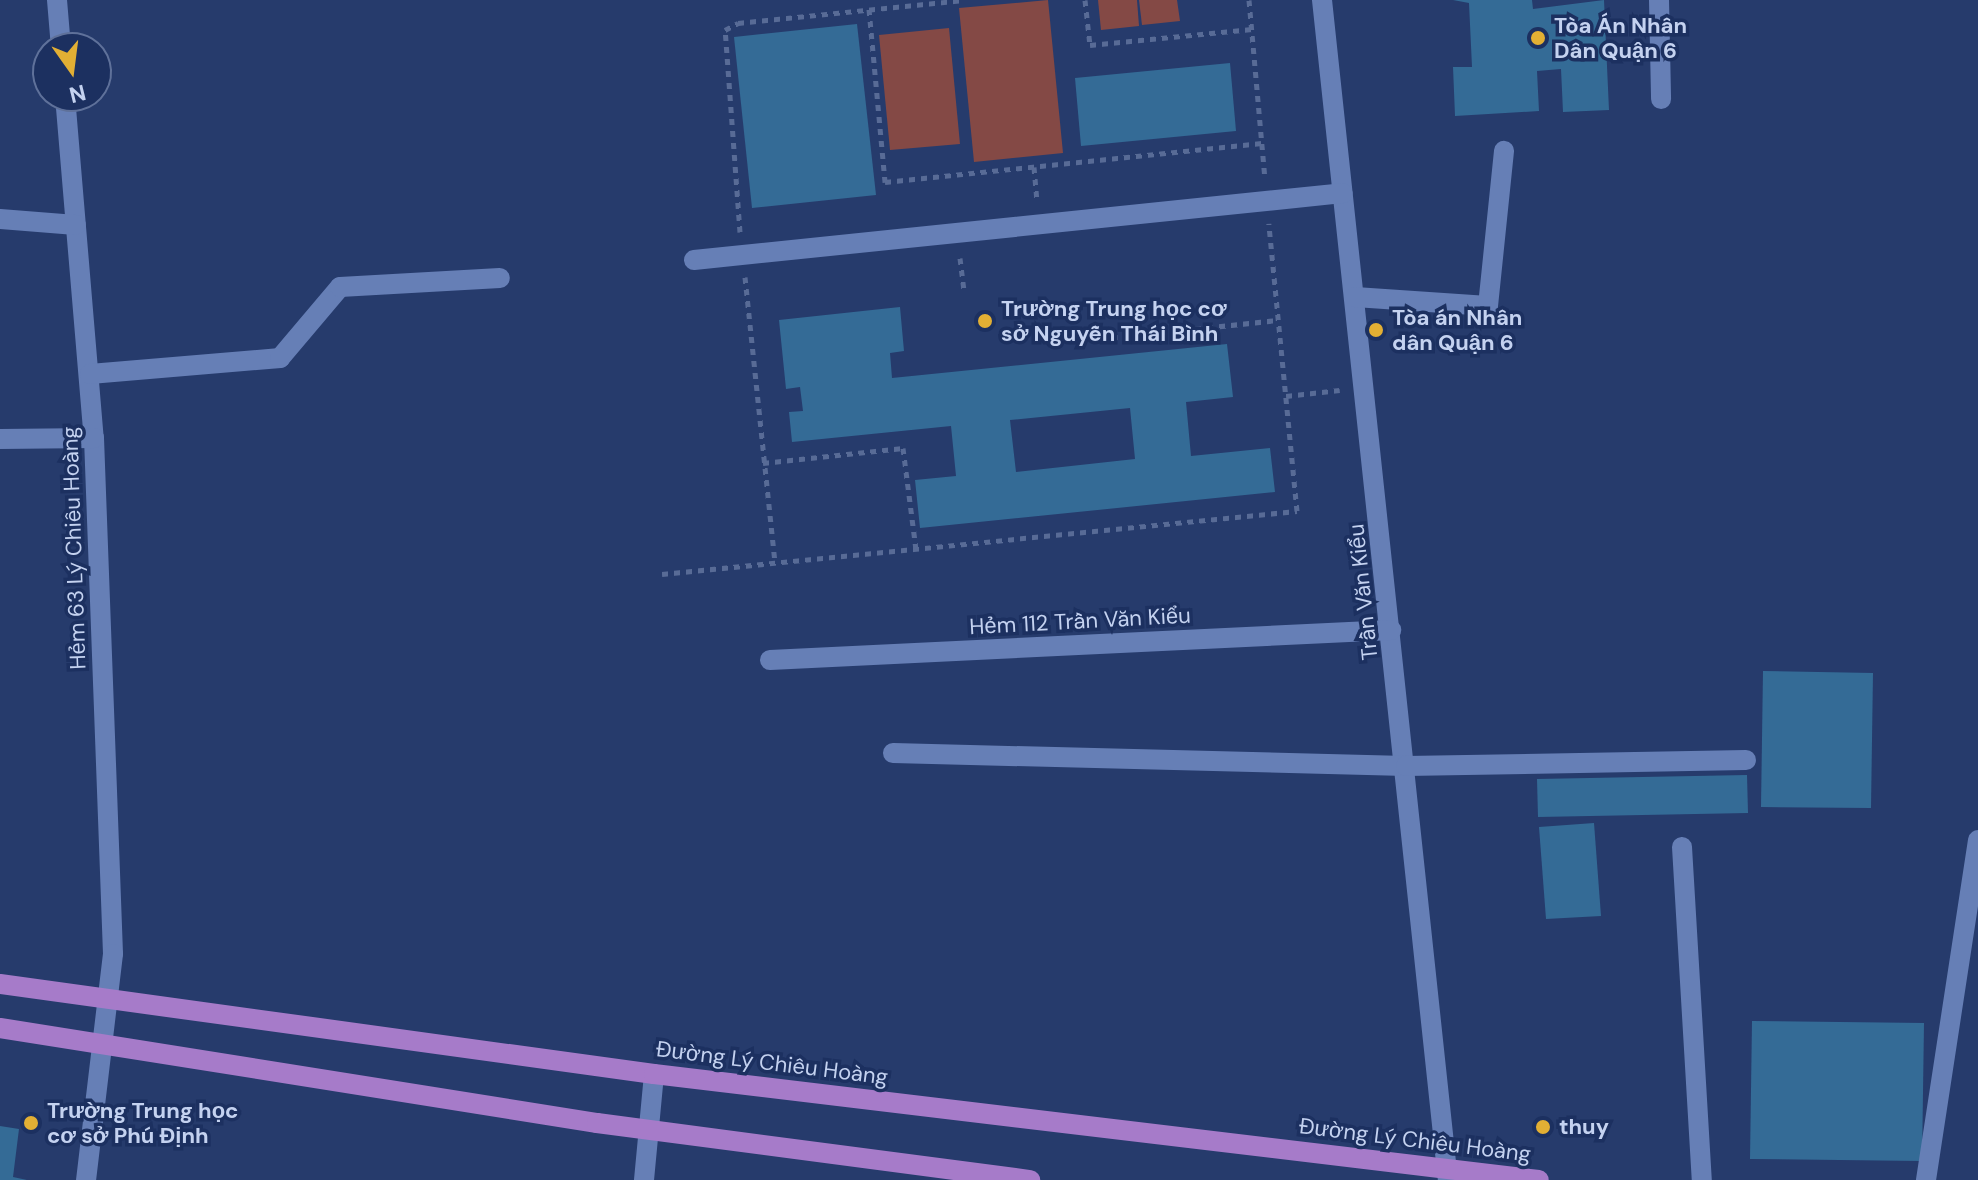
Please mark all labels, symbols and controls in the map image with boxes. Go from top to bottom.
place label: Tòa Án Nhân Dân Quận 6 [1554,12,1687,64]
marker: Tòa Án Nhân Dân Quận 6 [1529,29,1547,47]
north arrow [32,32,112,112]
text: N [66,78,89,110]
place label: Trường Trung học cơ sở Nguyễn Thái Bình [1001,295,1227,346]
place label: Tòa án Nhân dân Quận 6 [1392,304,1522,356]
marker: Trường Trung học cơ sở Nguyễn Thái Bình [976,312,994,330]
marker: Tòa án Nhân dân Quận 6 [1367,321,1385,339]
street label: Hẻm 63 Lý Chiêu Hoàng [57,426,91,670]
street label: Trần Văn Kiểu [1343,523,1383,661]
street label: Hẻm 112 Trần Văn Kiểu [969,602,1191,640]
street label: Đường Lý Chiêu Hoàng [655,1036,889,1090]
place label: Trường Trung học cơ sở Phú Định [47,1097,238,1148]
street label: Đường Lý Chiêu Hoàng [1298,1113,1532,1167]
marker: Trường Trung học cơ sở Phú Định [22,1114,40,1132]
place label: thuy [1559,1114,1609,1140]
marker: thuy [1534,1118,1552,1136]

